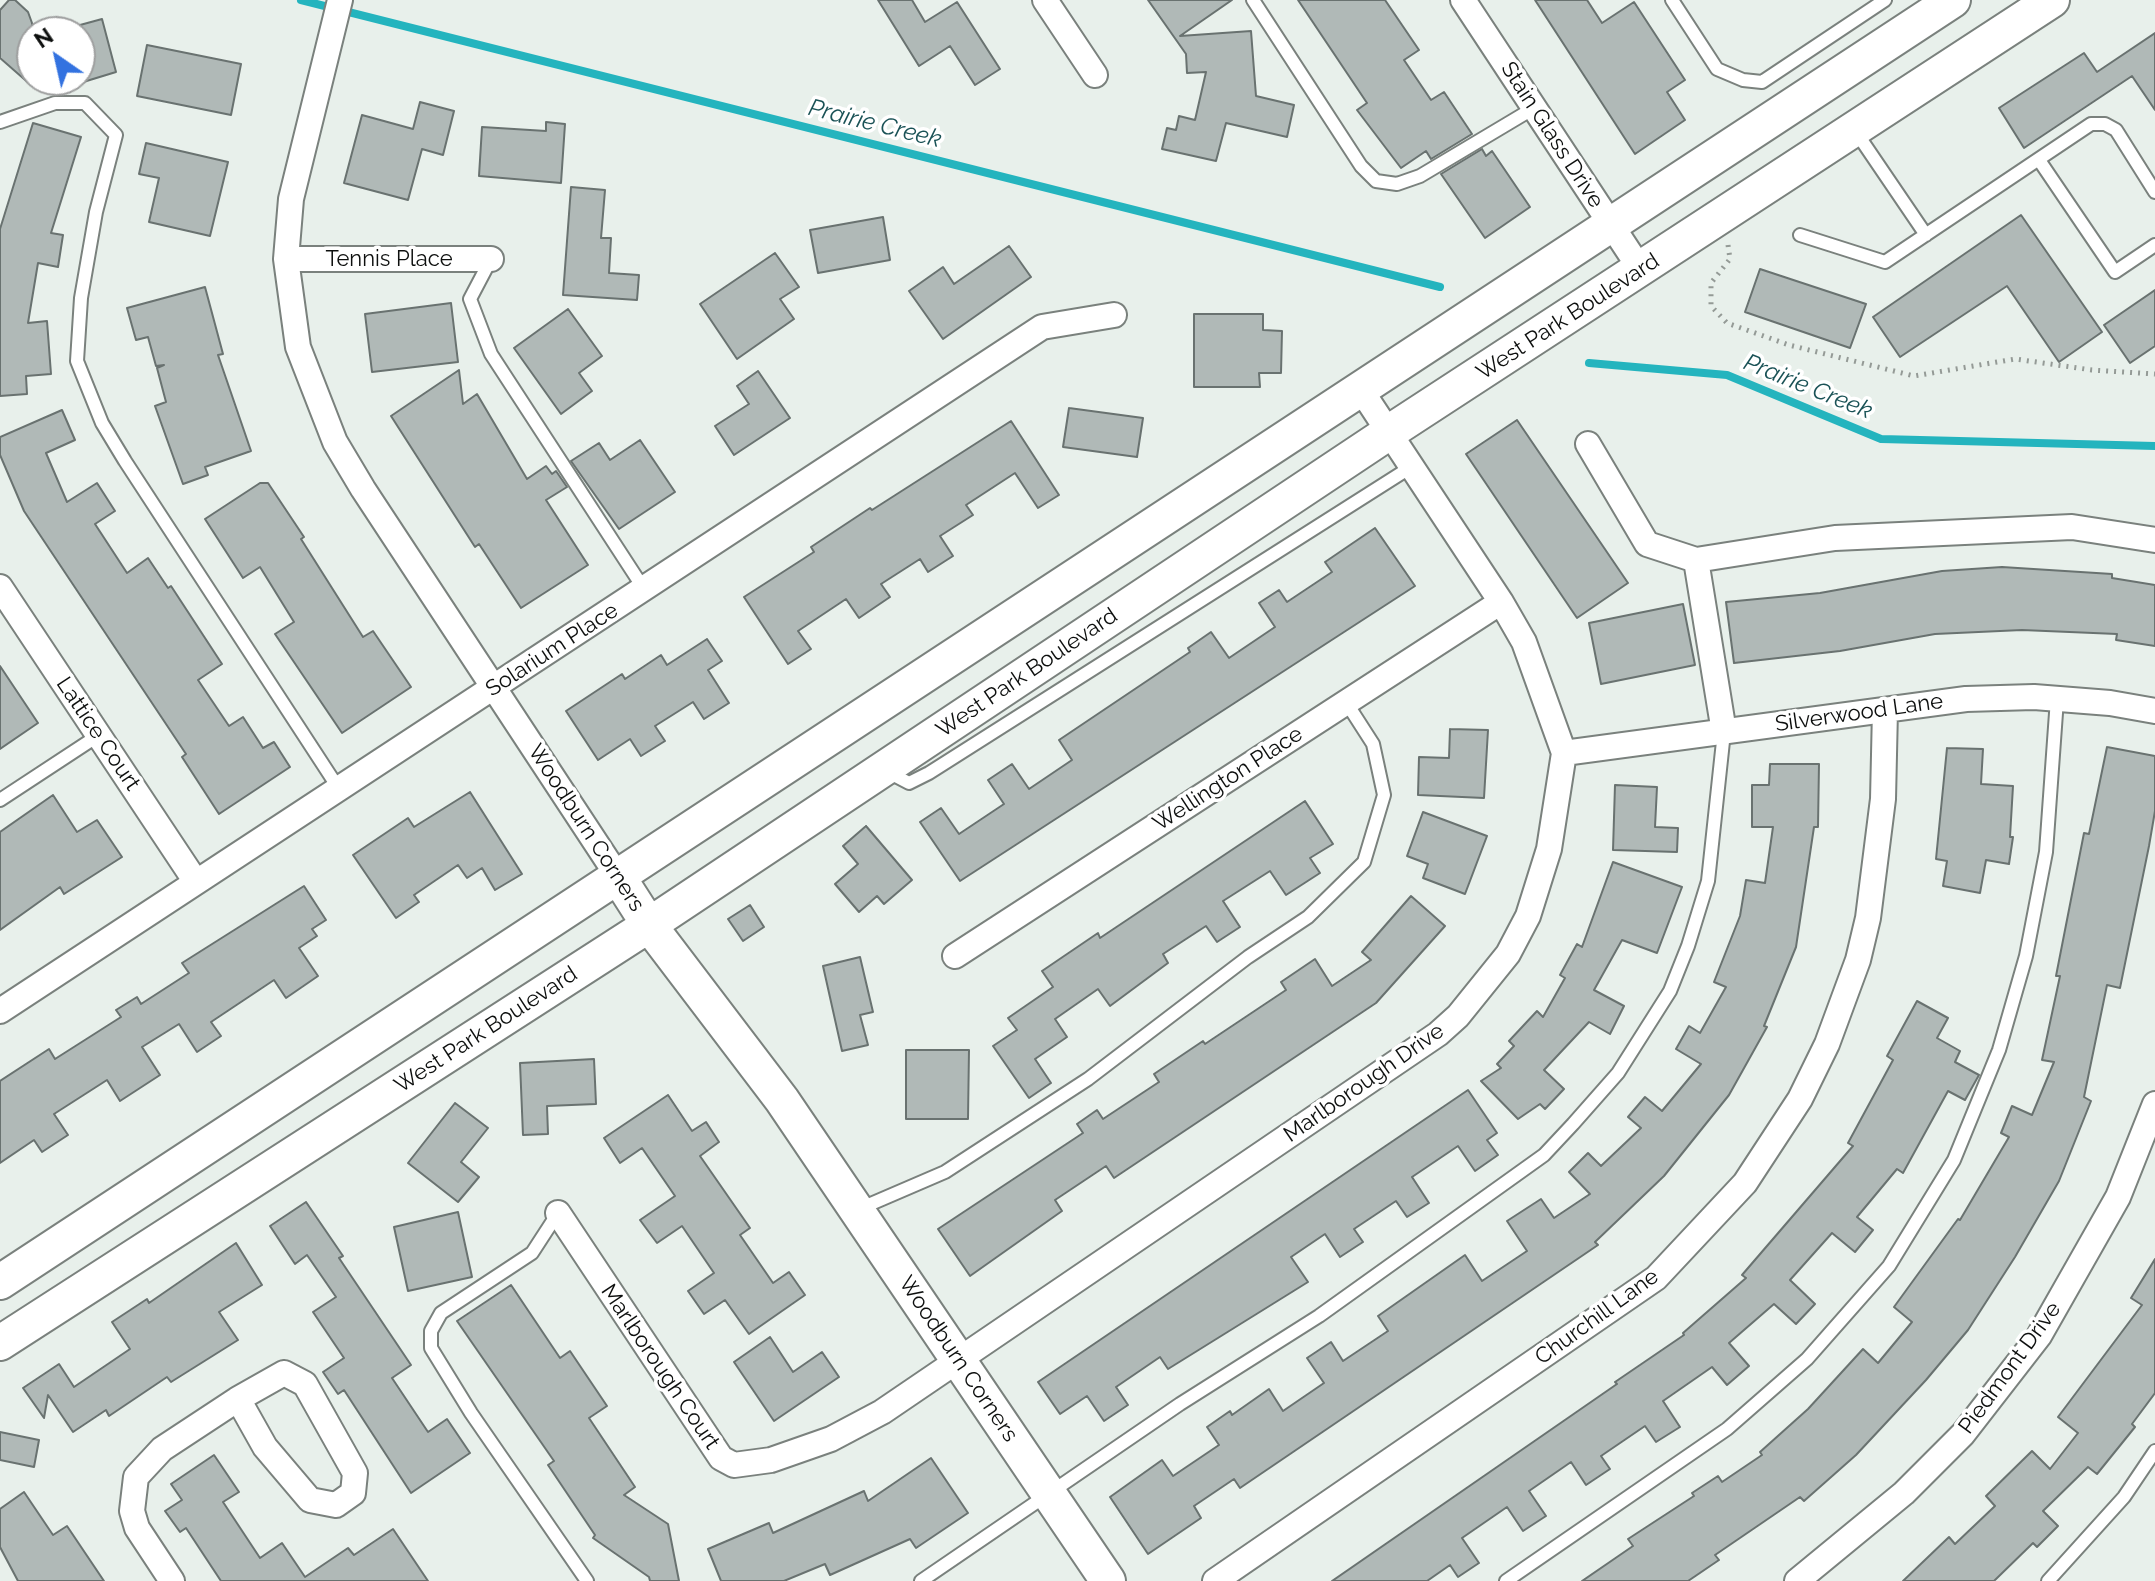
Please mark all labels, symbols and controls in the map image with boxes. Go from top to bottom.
north arrow [16,16,96,96]
text: N [29,22,58,53]
street label: Stain Glass Drive [1495,57,1609,213]
water label: Prairie Creek [805,94,945,154]
street label: Tennis Place [325,246,453,272]
street label: West Park Boulevard [1472,248,1664,386]
water label: Prairie Creek [1740,348,1876,426]
street label: Solarium Place [481,597,623,703]
street label: West Park Boulevard [932,603,1122,743]
street label: Lattice Court [50,672,146,796]
street label: Silverwood Lane [1773,688,1945,738]
street label: Wellington Place [1148,721,1308,837]
street label: Woodburn Corners [522,739,650,917]
street label: West Park Boulevard [390,961,582,1099]
street label: Marlborough Drive [1279,1018,1449,1148]
street label: Churchill Lane [1530,1263,1664,1371]
street label: Woodburn Corners [893,1271,1023,1447]
street label: Marlborough Court [595,1279,725,1455]
street label: Piedmont Drive [1953,1297,2067,1439]

